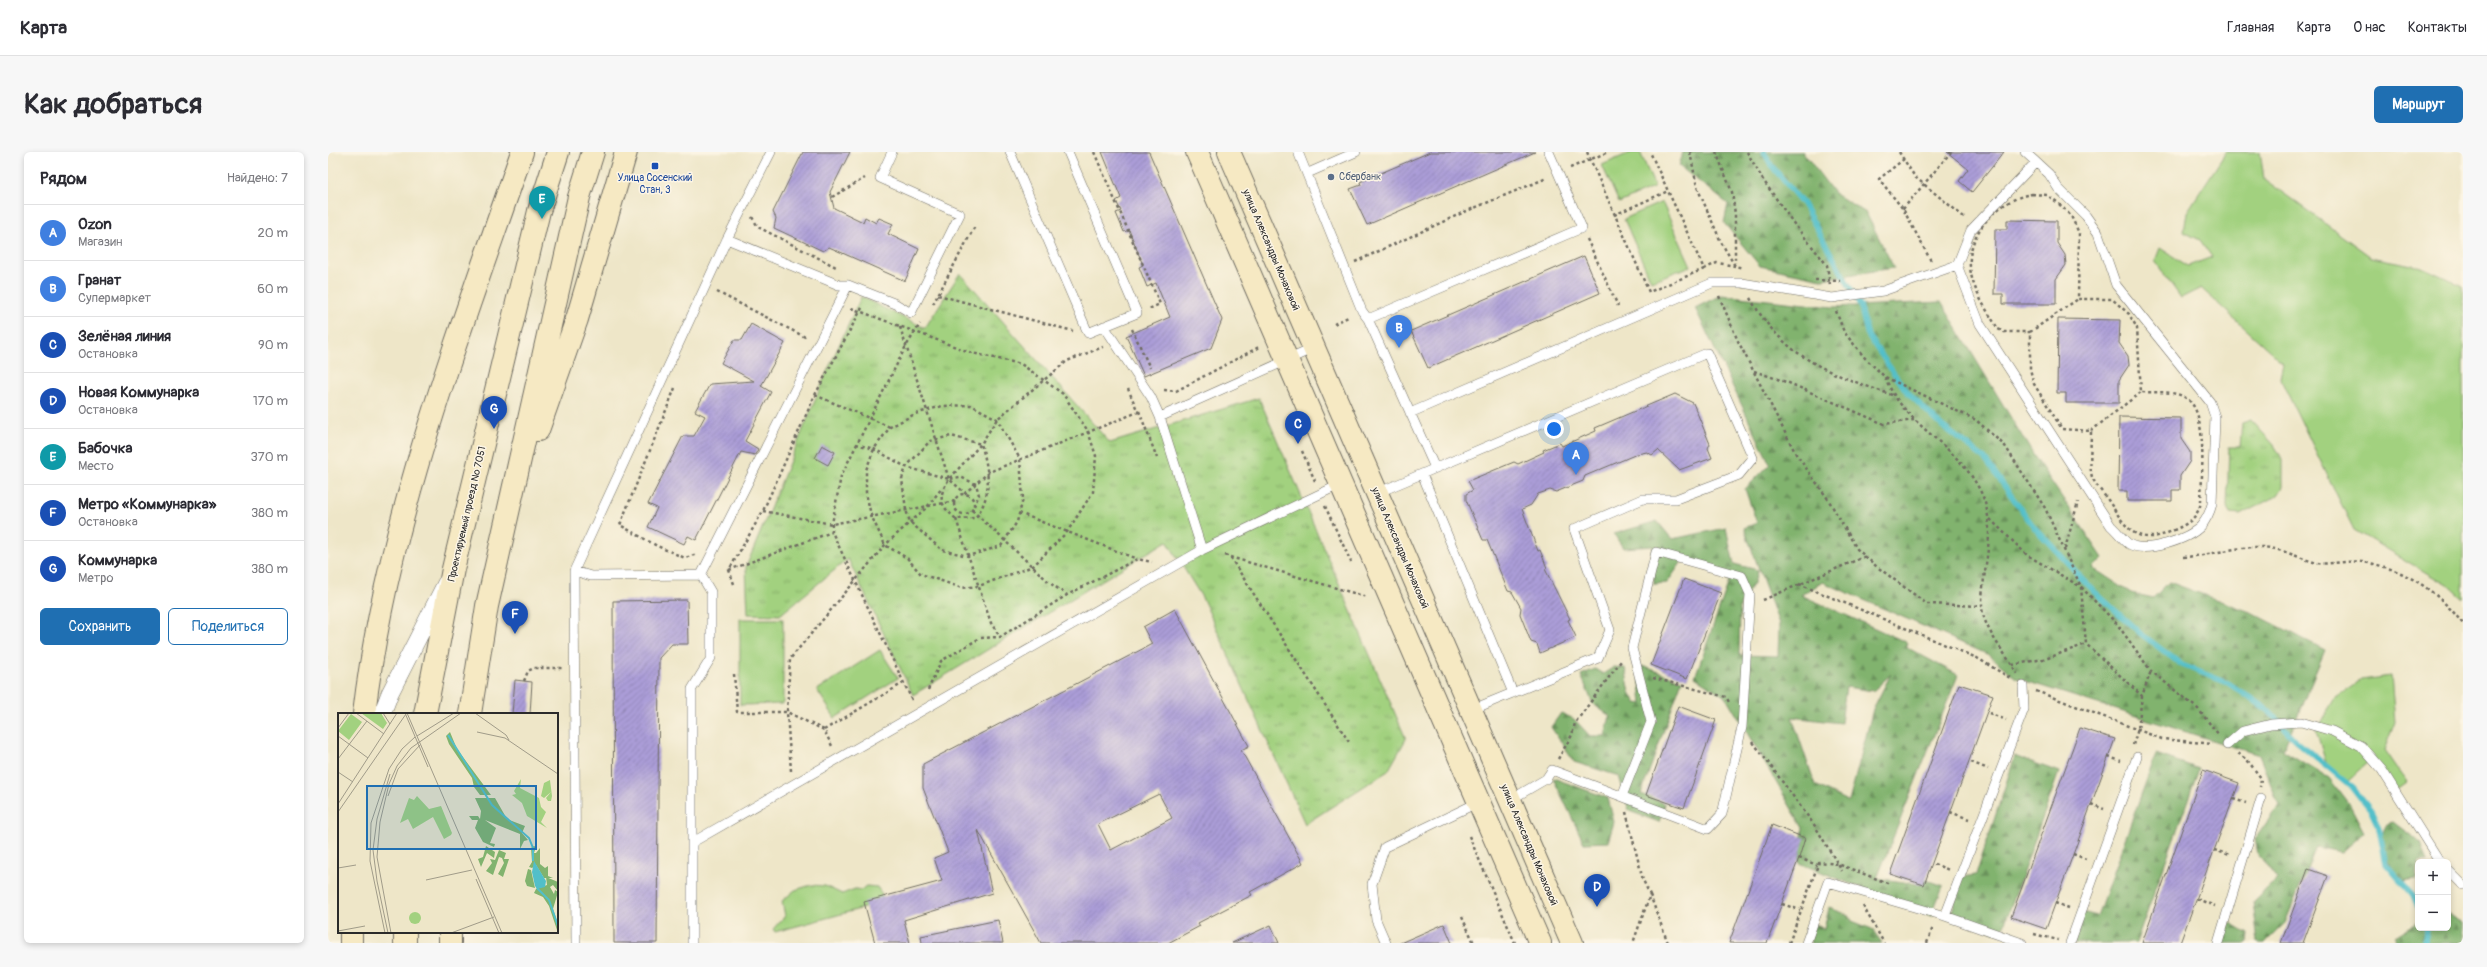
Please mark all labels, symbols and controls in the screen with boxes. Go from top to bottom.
text: Карта [20,16,67,40]
text: Главная [2227,19,2274,36]
text: Карта [2296,19,2331,36]
text: О нас [2353,19,2386,36]
text: Контакты [2408,19,2467,36]
button: Маршрут [2374,86,2463,123]
text: Как добраться [24,87,202,122]
marker: Улица Сосенский Стан, 3 [650,161,660,171]
text: Рядом [40,168,87,189]
text: Найдено: 7 [227,170,288,186]
place label: Сбербанк [1339,171,1381,183]
place label: Улица Сосенский Стан, 3 [618,172,693,196]
marker: Сбербанк [1326,172,1336,182]
pin: E [529,186,555,219]
street label: улица Александры Монаховой [1240,187,1302,313]
text: Ozon [78,215,112,234]
text: A [49,225,57,241]
text: 20 m [257,225,288,241]
text: Магазин [78,234,122,250]
text: Гранат [78,271,121,290]
text: B [49,281,57,297]
text: 60 m [257,281,288,297]
text: Супермаркет [78,290,151,306]
pin: B [1386,315,1412,348]
text: Зелёная линия [78,327,171,346]
text: C [49,337,57,353]
text: 90 m [258,337,288,353]
text: Остановка [78,346,138,362]
text: Новая Коммунарка [78,383,199,402]
text: D [49,393,57,409]
text: 170 m [253,393,288,409]
pin: G [481,396,507,429]
text: Остановка [78,402,138,418]
pin: C [1285,411,1311,444]
your location [1544,419,1564,439]
text: Бабочка [78,439,132,458]
pin: A [1563,442,1589,475]
street label: Проектируемый проезд № 7051 [446,445,488,583]
text: E [50,449,56,465]
text: 370 m [251,449,288,465]
text: Место [78,458,114,474]
street label: улица Александры Монаховой [1369,485,1431,611]
text: Метро «Коммунарка» [78,495,216,514]
text: F [49,505,57,521]
text: 380 m [251,505,288,521]
text: Остановка [78,514,138,530]
text: Коммунарка [78,551,157,570]
text: G [49,561,57,577]
text: 380 m [251,561,288,577]
text: Метро [78,570,113,586]
pin: F [502,601,528,634]
button: Сохранить [40,608,160,645]
button: Поделиться [168,608,288,645]
inset map [338,713,558,933]
street label: улица Александры Монаховой [1498,782,1560,908]
map controls [2415,859,2451,931]
button: + [2415,859,2451,895]
pin: D [1584,874,1610,907]
button: − [2415,895,2451,931]

